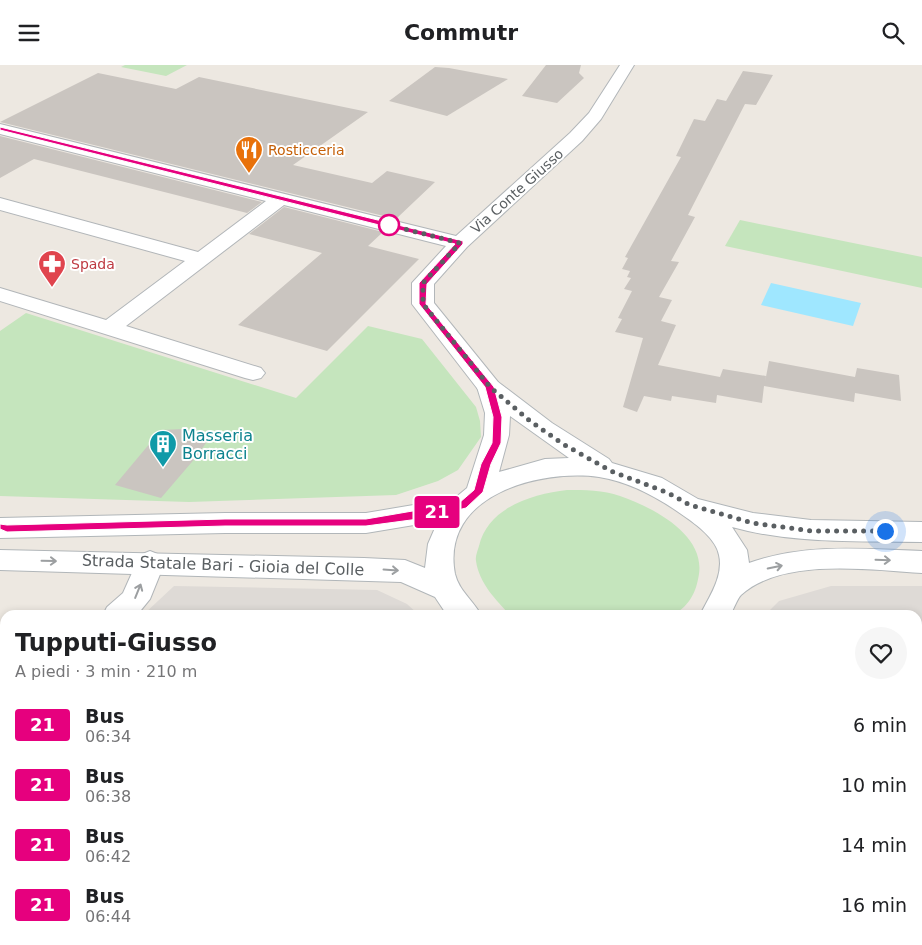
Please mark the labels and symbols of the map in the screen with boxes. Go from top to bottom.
restaurant icon: Rosticceria [234,135,264,174]
place label: Rosticceria [268,142,345,158]
street label: Via Conte Giusso [468,145,566,237]
unlabelled marker [378,214,400,236]
pharmacy icon: Spada [37,249,67,288]
place label: Spada [71,256,115,272]
place label: Masseria Borracci [182,426,253,463]
building icon: Masseria Borracci [148,429,178,468]
line badge: 21 [414,496,460,528]
your location [873,519,898,544]
street label: Strada Statale Bari - Gioia del Colle [82,551,364,579]
one-way arrow [40,556,56,566]
one-way arrow [875,556,891,565]
one-way arrow [767,562,783,571]
one-way arrow [382,566,398,575]
one-way arrow [134,584,143,599]

